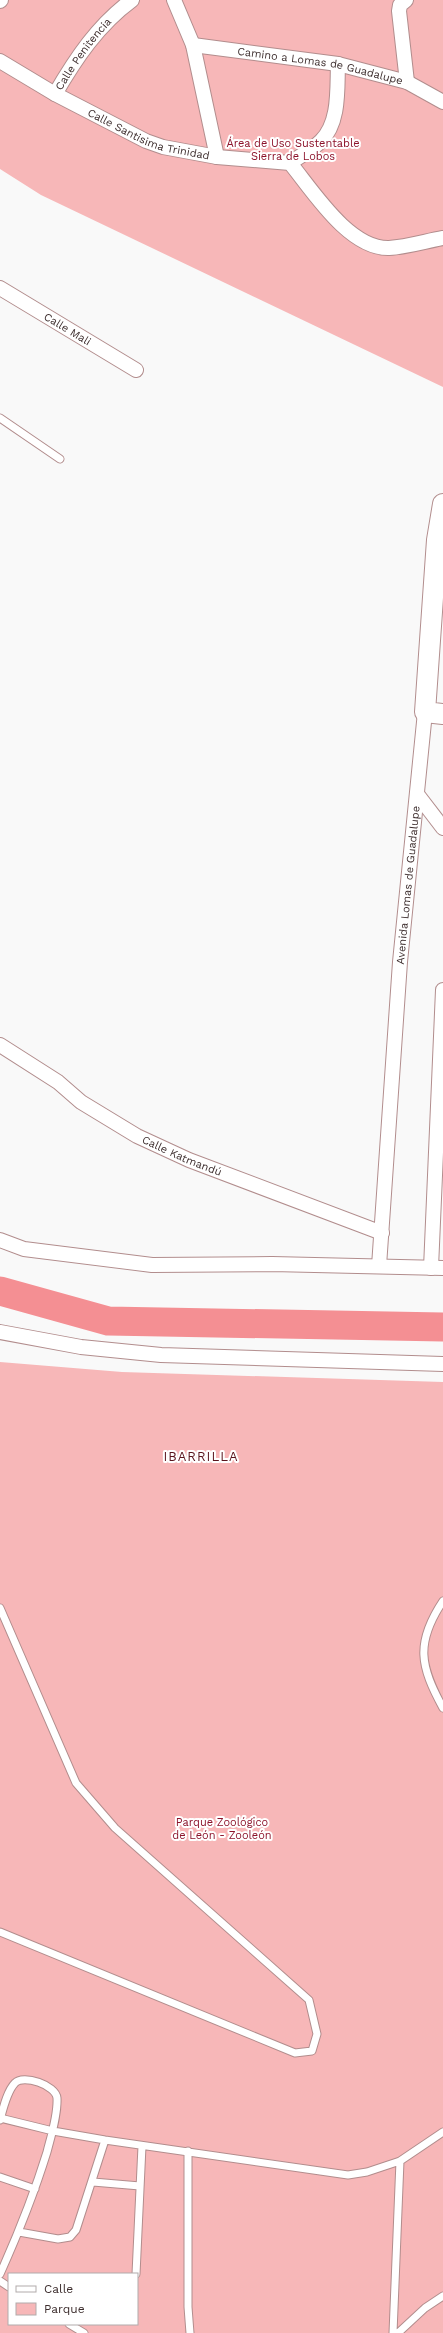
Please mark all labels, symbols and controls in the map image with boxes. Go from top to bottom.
street label: Calle Penitencia [52,15,114,92]
street label: Camino a Lomas de Guadalupe [237,44,404,87]
street label: Calle Santisima Trinidad [86,106,211,162]
park label: Área de Uso Sustentable Sierra de Lobos [226,136,360,163]
street label: Calle Mali [42,310,94,348]
street label: Avenida Lomas de Guadalupe [393,805,422,965]
street label: Calle Katmandú [140,1133,224,1178]
district label: IBARRILLA [163,1449,239,1464]
park label: Parque Zoológico de León - Zooleón [172,1816,272,1842]
legend [8,2273,138,2325]
text: Calle [44,2282,73,2296]
text: Parque [44,2302,85,2316]

